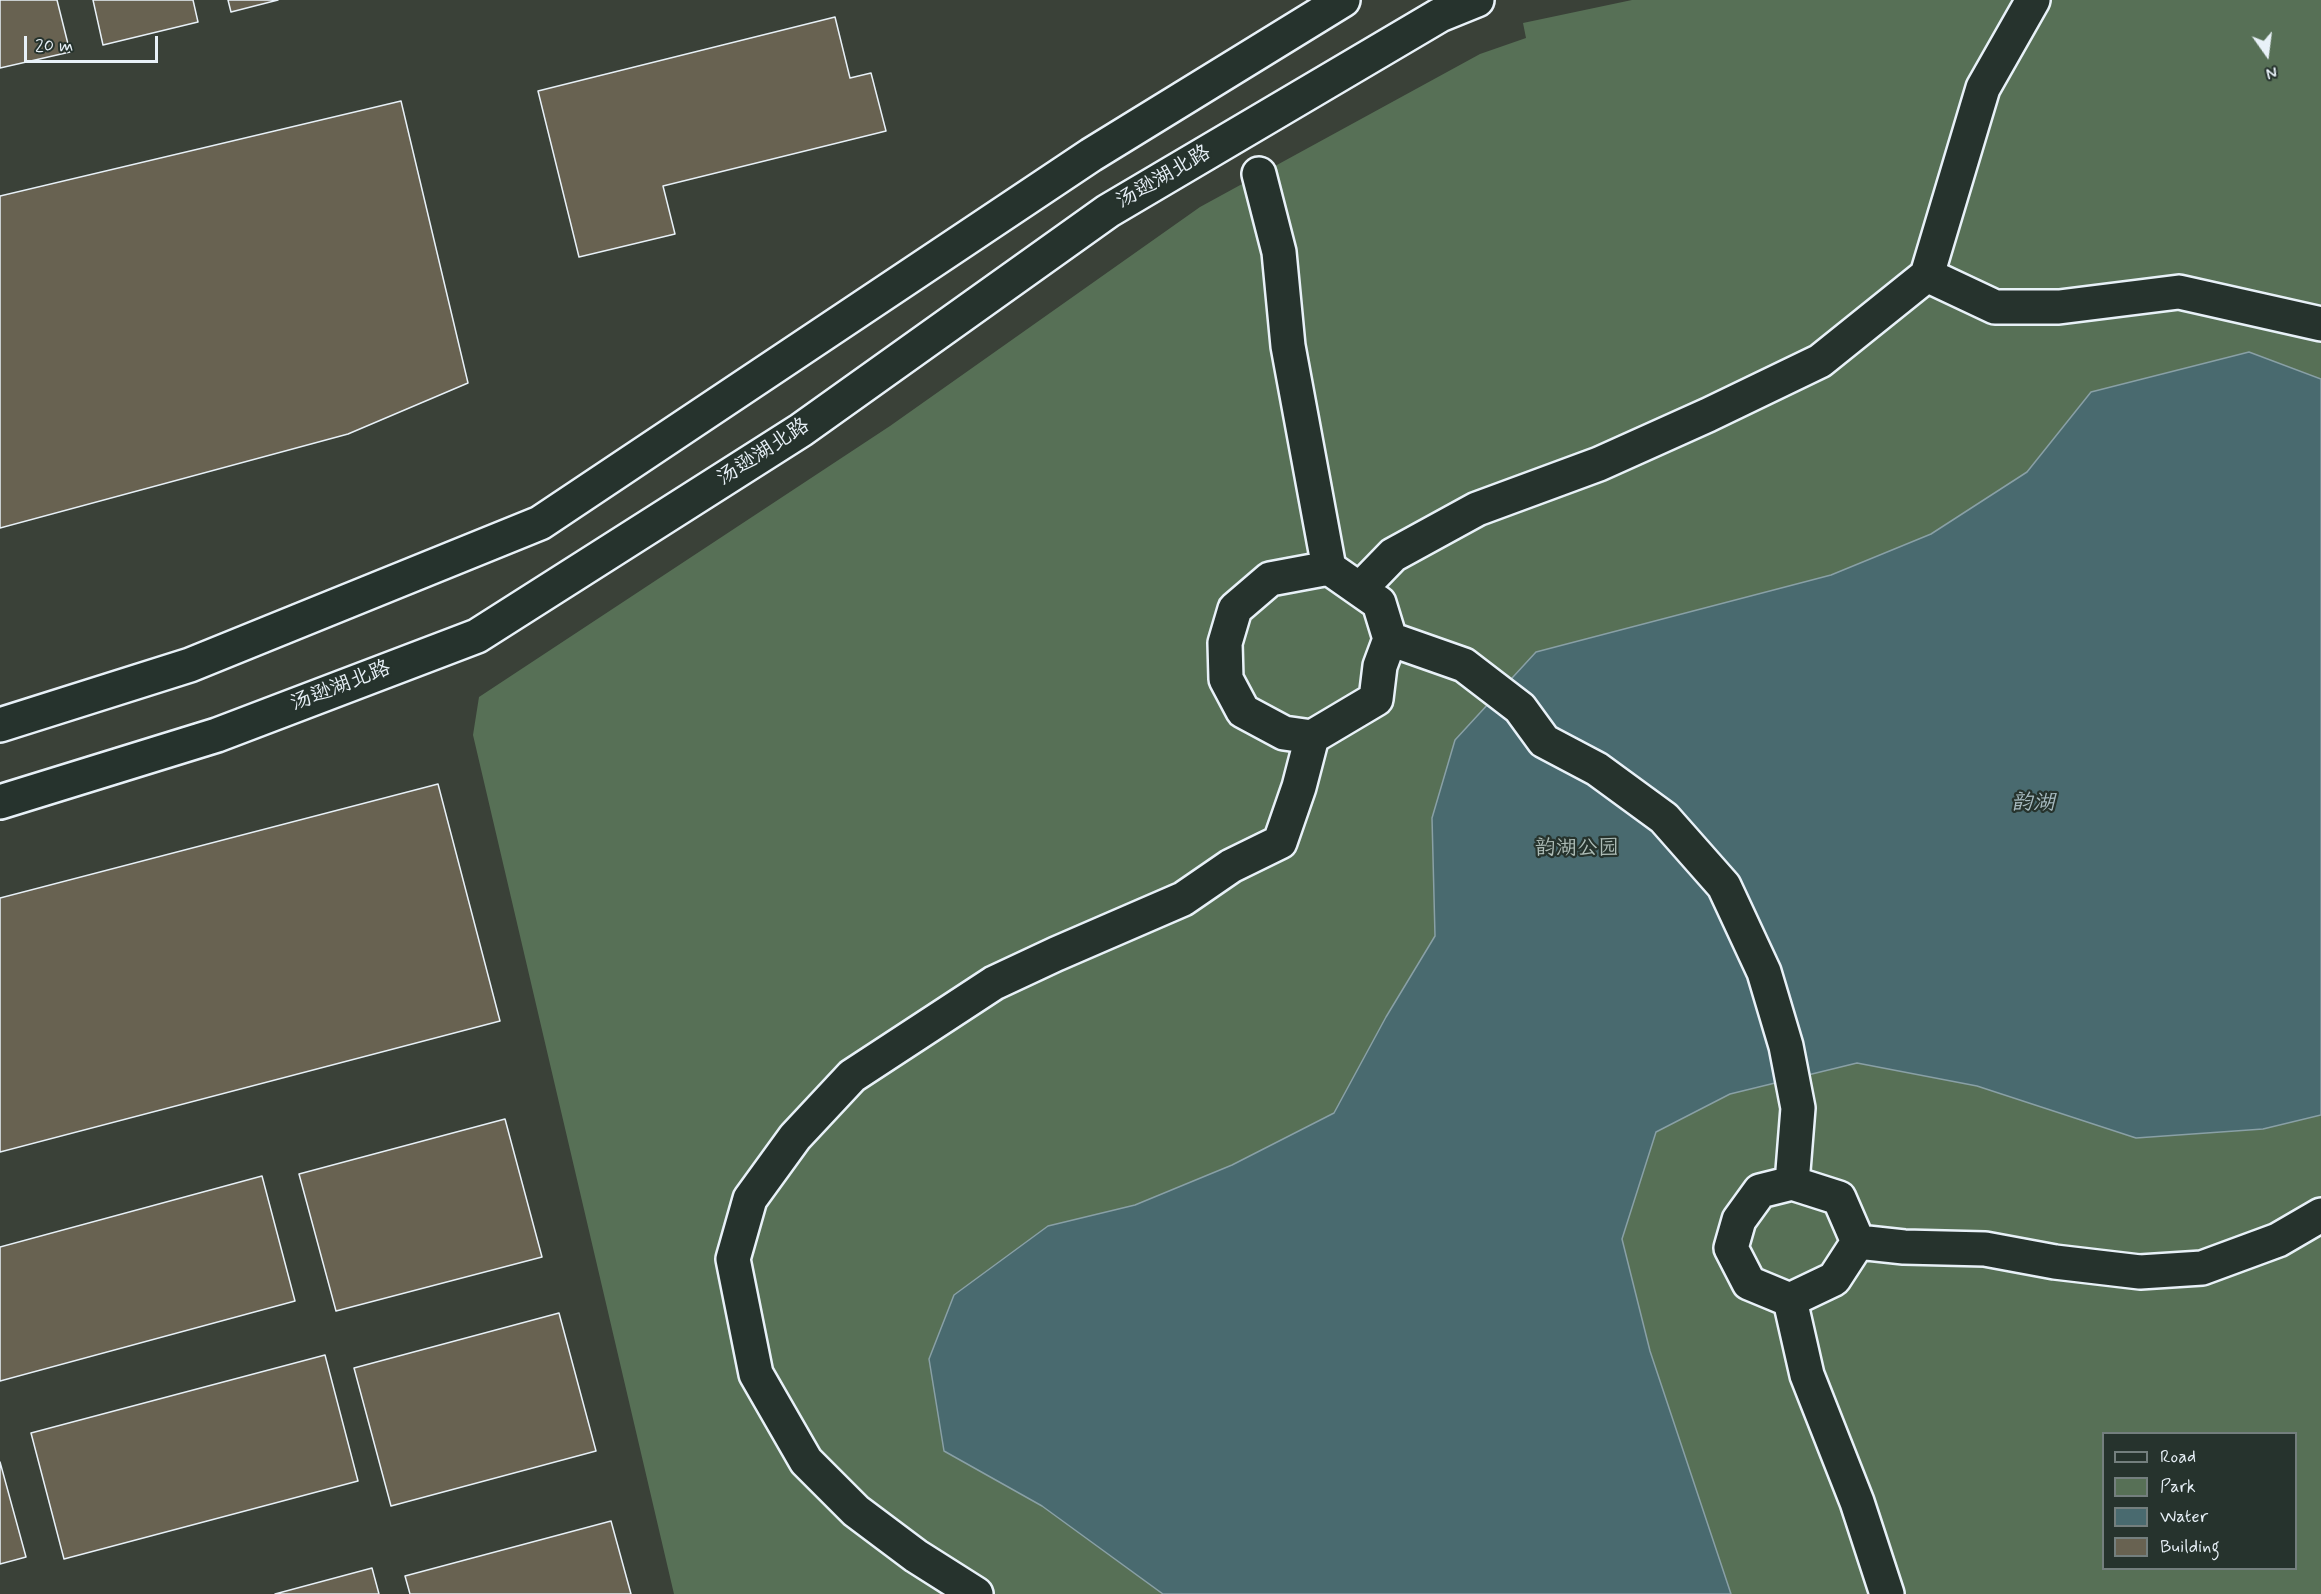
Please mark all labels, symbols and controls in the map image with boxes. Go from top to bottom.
scale bar [27,24,160,62]
north arrow [2237,24,2297,84]
text: 20 m [35,34,73,58]
text: N [2264,60,2279,83]
street label: 汤逊湖北路 [1112,141,1216,215]
street label: 汤逊湖北路 [713,414,815,492]
street label: 汤逊湖北路 [287,656,395,718]
water label: 韵湖 [2011,791,2055,817]
park label: 韵湖公园 [1535,837,1619,863]
legend [2102,1432,2297,1570]
text: Road [2160,1445,2196,1469]
text: Park [2160,1475,2196,1499]
text: Water [2160,1505,2208,1529]
text: Building [2160,1535,2220,1559]

